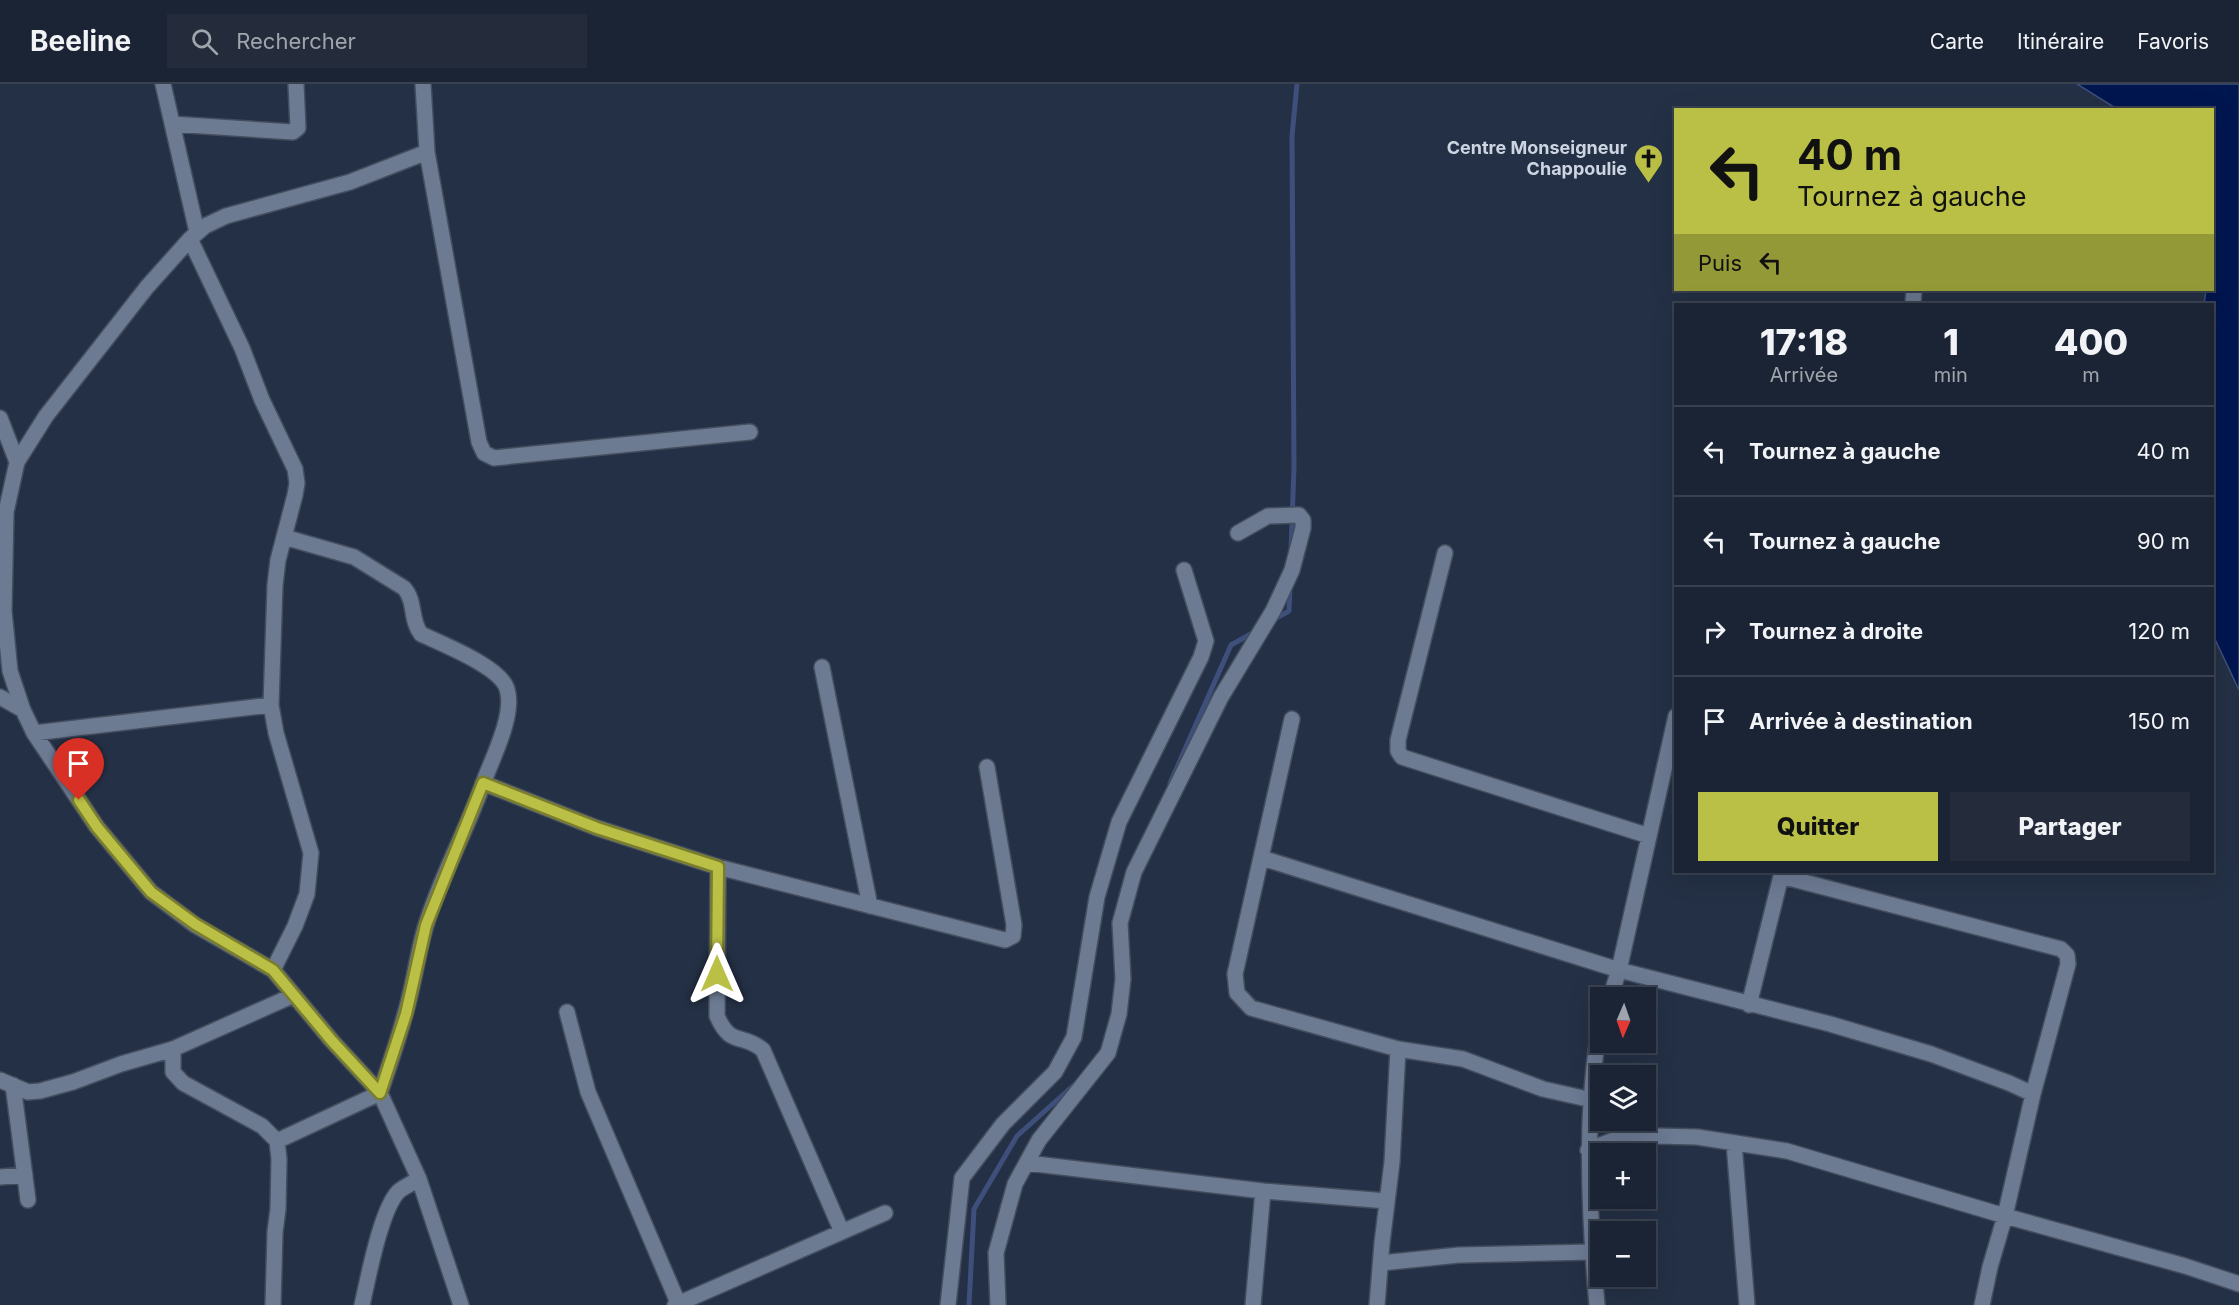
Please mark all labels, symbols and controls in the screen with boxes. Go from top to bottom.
search box [167,14,587,68]
text: Beeline [30,24,131,58]
icon: search [188,25,221,58]
text: Rechercher [236,28,356,54]
text: Carte [1930,29,1984,54]
text: Itinéraire [2017,29,2104,54]
text: Favoris [2137,29,2209,54]
text: 40 m [1797,129,1902,180]
icon: left [1698,132,1776,210]
place label: Centre Monseigneur Chappoulie [1447,137,1627,179]
church icon: Centre Monseigneur Chappoulie [1632,142,1664,184]
text: Tournez à gauche [1797,180,2026,213]
icon: left [1754,246,1787,279]
text: Puis [1698,250,1742,276]
text: 17:18 [1760,320,1848,364]
text: 1 [1943,320,1959,364]
text: 400 [2054,320,2128,364]
text: Arrivée [1770,363,1838,387]
text: min [1934,363,1968,387]
text: m [2082,363,2100,387]
icon: left [1698,435,1731,468]
text: Tournez à gauche [1749,438,1941,464]
text: 40 m [2136,438,2190,464]
icon: left [1698,525,1731,558]
text: Tournez à gauche [1749,528,1941,554]
text: 90 m [2137,528,2190,554]
icon: right [1698,615,1731,648]
text: Tournez à droite [1749,618,1923,644]
text: 120 m [2128,618,2190,644]
icon: arrive [1698,705,1731,738]
text: Arrivée à destination [1749,708,1973,734]
text: 150 m [2128,708,2190,734]
pin [53,738,104,800]
icon: arrive [62,747,95,780]
button: Quitter [1698,792,1938,861]
button: Partager [1950,792,2190,861]
position arrow [685,942,749,1006]
north arrow [1590,987,1656,1053]
map controls [1590,987,1656,1287]
button: layers [1590,1065,1656,1131]
button: + [1590,1143,1656,1209]
button: − [1590,1221,1656,1287]

